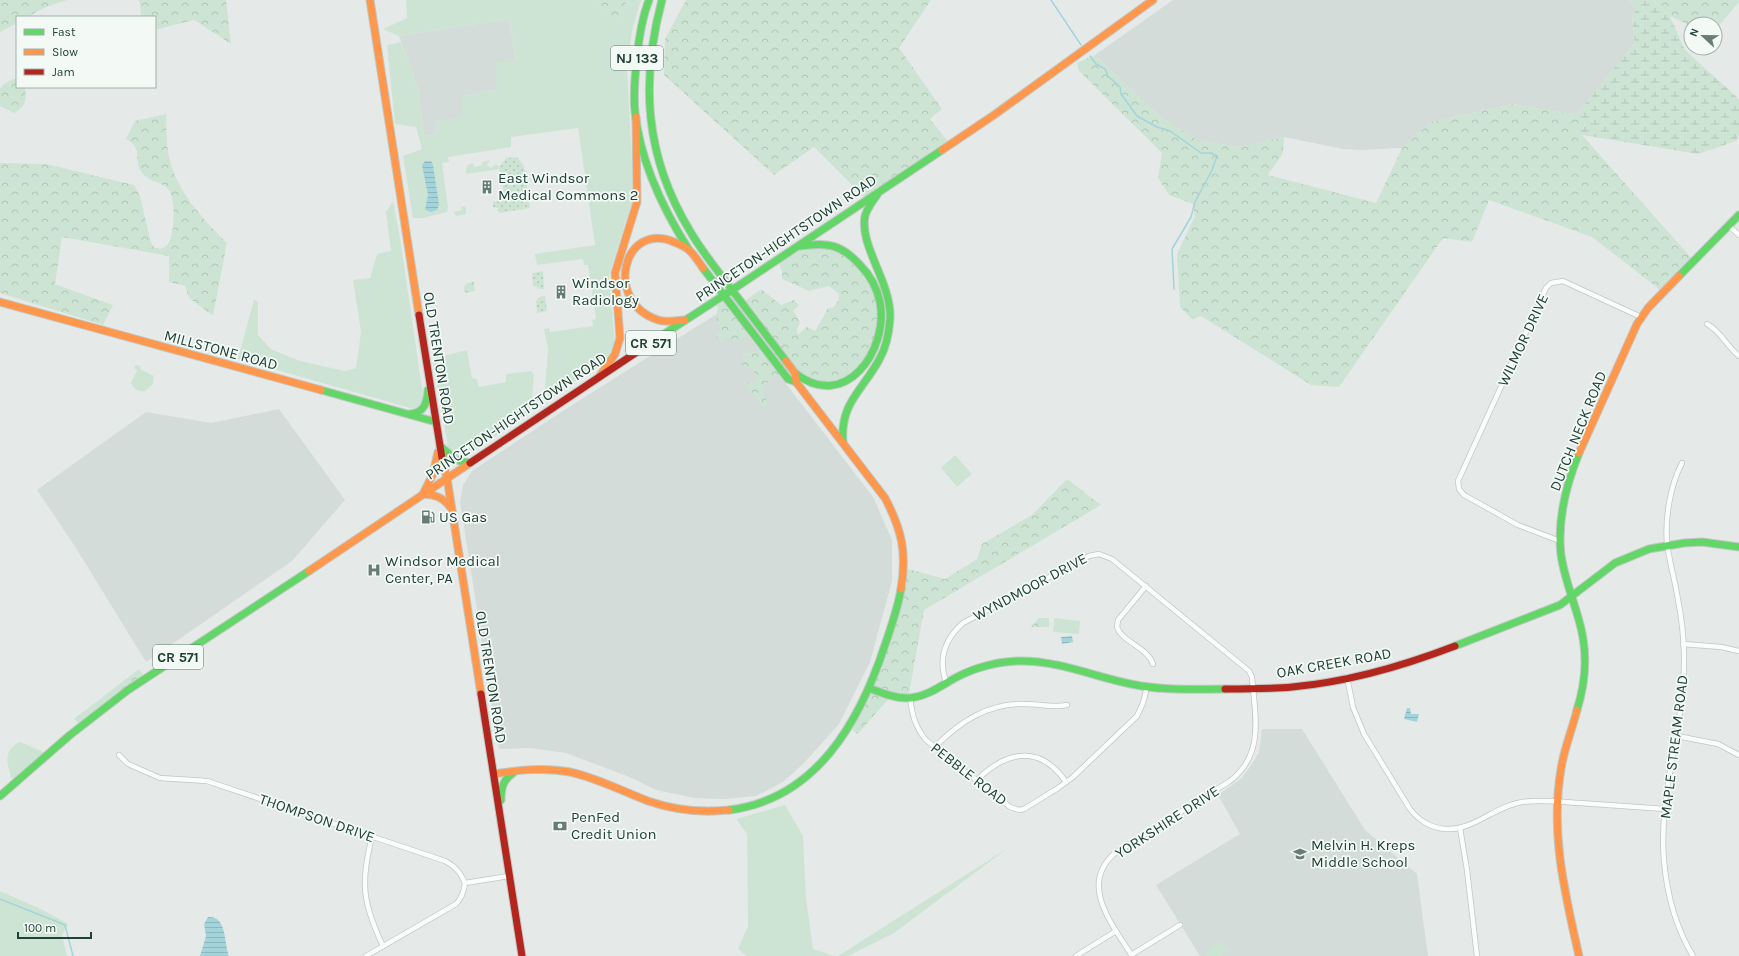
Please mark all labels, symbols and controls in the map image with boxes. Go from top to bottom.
legend [16,16,156,88]
north arrow [1683,16,1723,56]
text: Fast [52,25,76,39]
text: N [1687,26,1702,39]
text: Slow [52,45,78,59]
road number: NJ 133 [611,46,663,70]
text: Jam [52,65,75,79]
place label: East Windsor Medical Commons 2 [498,169,638,204]
street label: PRINCETON-HIGHTSTOWN ROAD [692,171,880,305]
building icon: East Windsor Medical Commons 2 [479,179,495,195]
place label: Windsor Radiology [572,274,639,309]
building icon: Windsor Radiology [553,284,569,300]
street label: OLD TRENTON ROAD [420,290,458,426]
street label: WILMOR DRIVE [1494,291,1552,389]
street label: MILLSTONE ROAD [162,326,280,374]
road number: CR 571 [626,331,676,355]
street label: PRINCETON-HIGHTSTOWN ROAD [422,349,610,483]
street label: DUTCH NECK ROAD [1546,368,1610,494]
place label: US Gas [439,508,487,526]
fuel station icon: US Gas [420,509,436,525]
street label: WYNDMOOR DRIVE [970,549,1090,625]
place label: Windsor Medical Center, PA [385,552,500,587]
hospital icon: Windsor Medical Center, PA [366,562,382,578]
street label: OLD TRENTON ROAD [472,609,510,745]
street label: OAK CREEK ROAD [1275,644,1393,682]
road number: CR 571 [153,645,203,669]
street label: MAPLE STREAM ROAD [1656,674,1692,820]
street label: PEBBLE ROAD [927,739,1011,809]
street label: YORKSHIRE DRIVE [1112,782,1222,862]
street label: THOMPSON DRIVE [257,790,377,846]
place label: PenFed Credit Union [571,808,656,843]
bank icon: PenFed Credit Union [552,818,568,834]
place label: Melvin H. Kreps Middle School [1311,836,1415,871]
school or university icon: Melvin H. Kreps Middle School [1292,846,1308,862]
scale bar [18,914,91,940]
text: 100 m [24,921,56,935]

